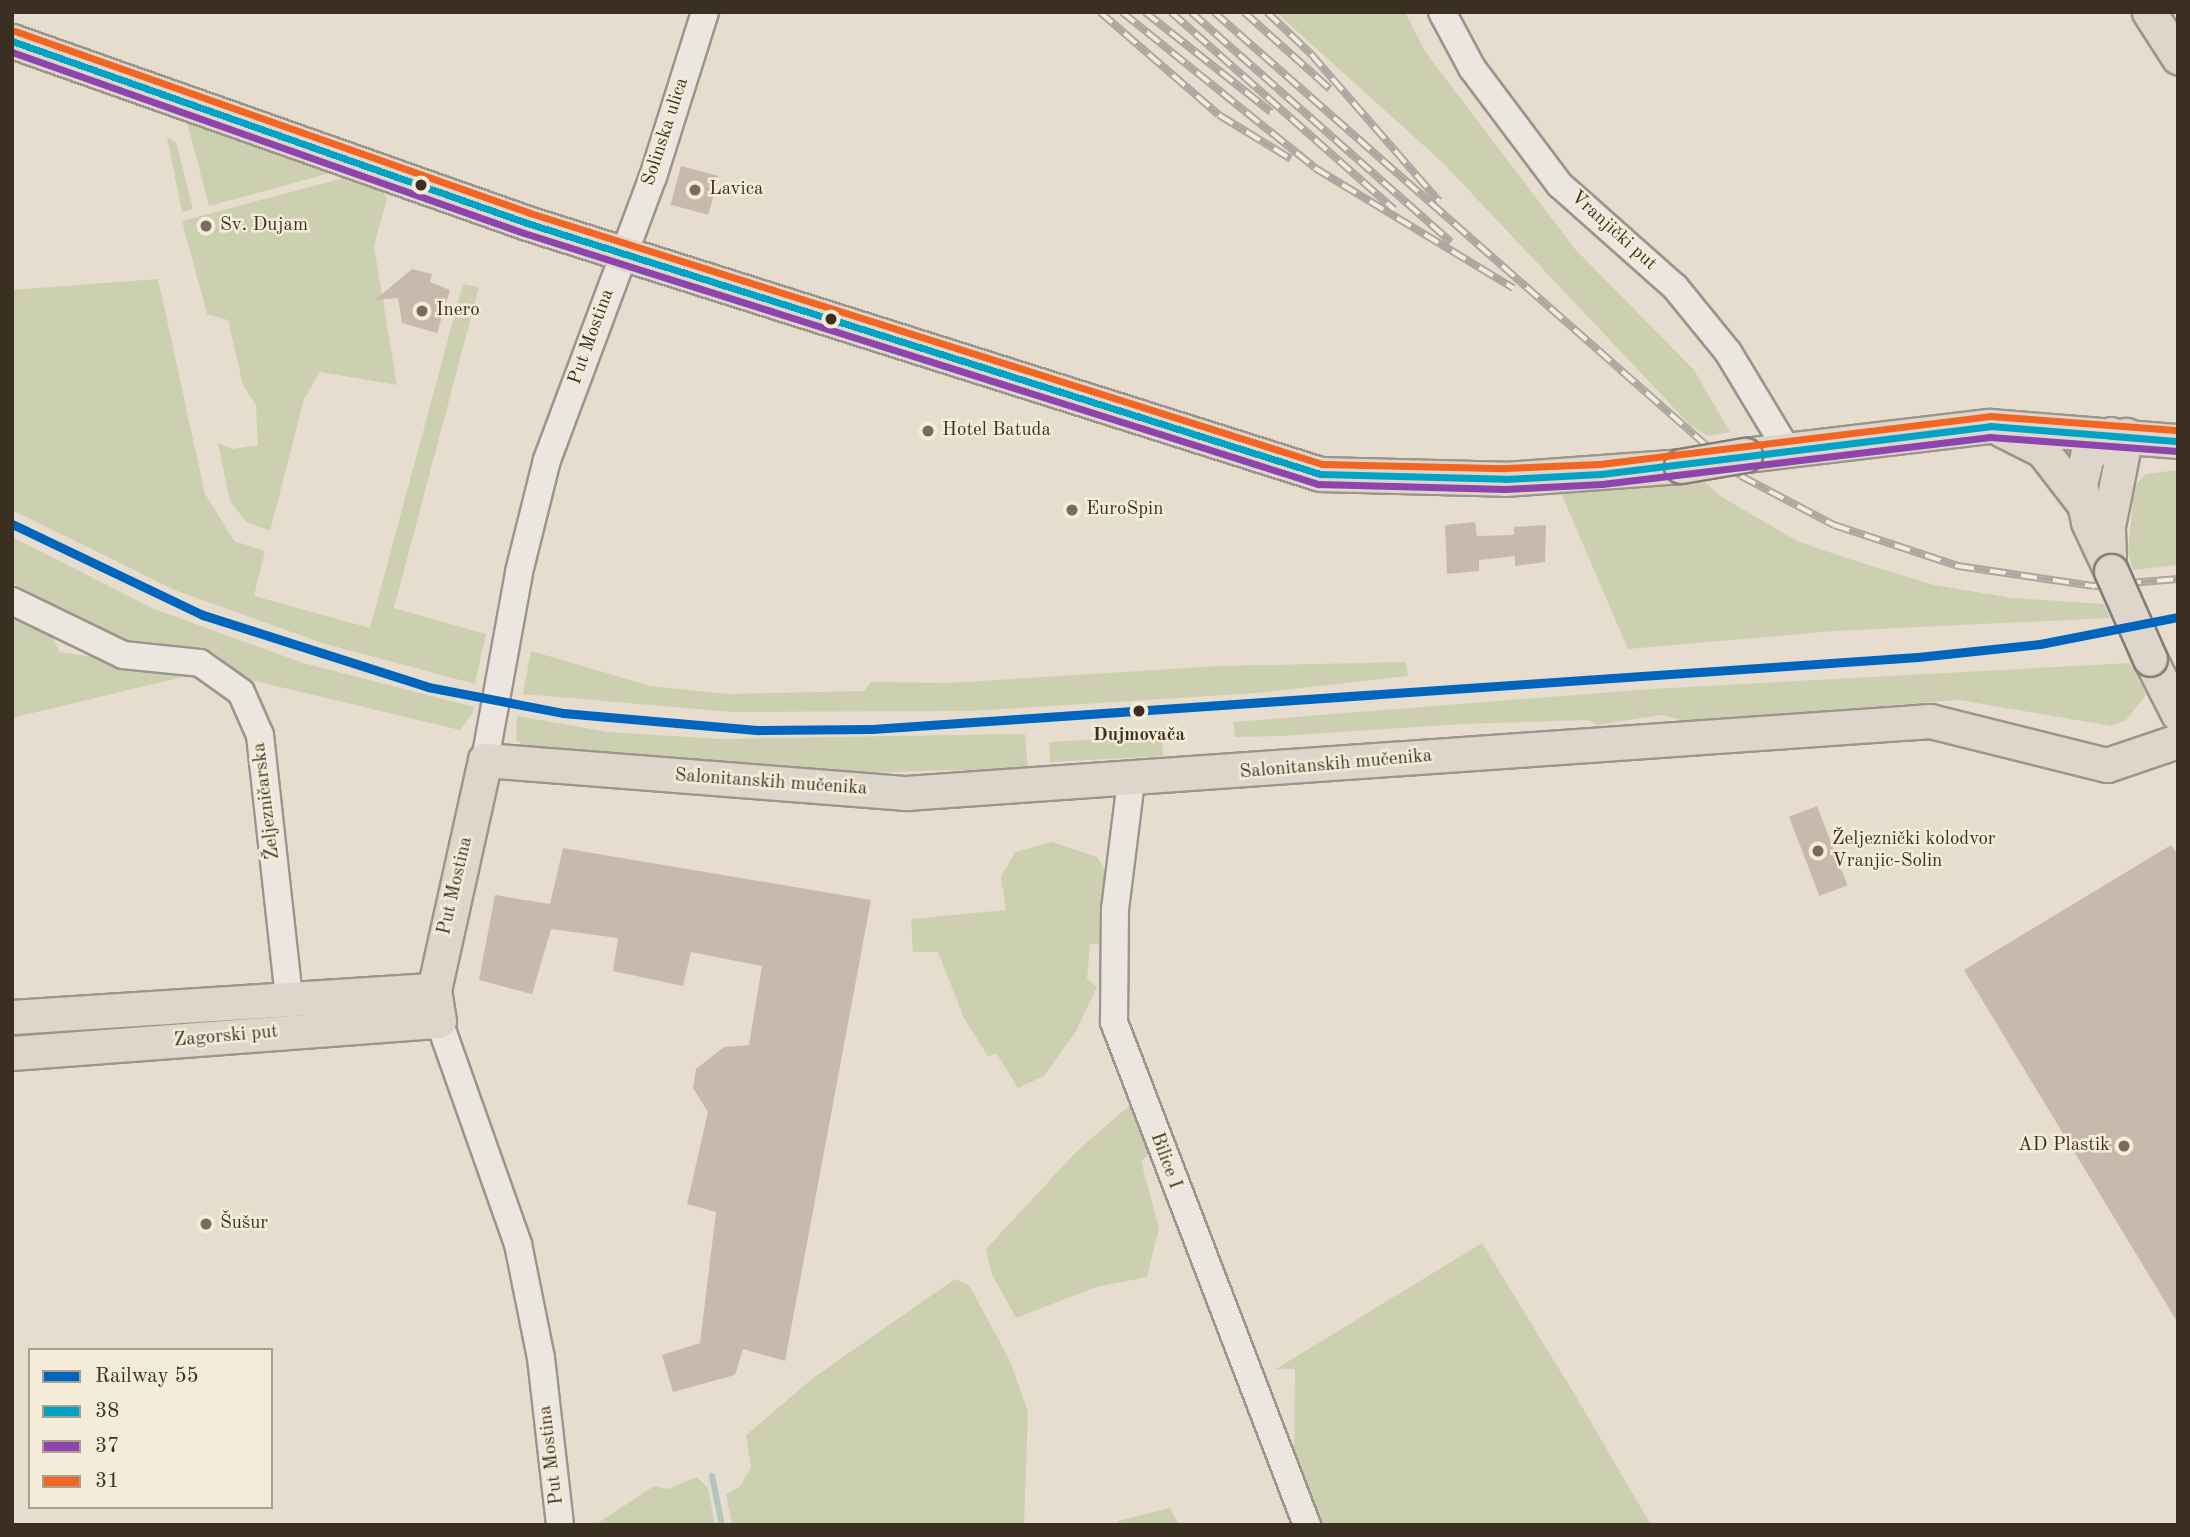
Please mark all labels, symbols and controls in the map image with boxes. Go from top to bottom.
street label: Solinska ulica [638,75,694,189]
unlabelled marker [414,178,428,192]
place label: Lavica [709,179,763,201]
marker: Lavica [687,182,703,198]
street label: Vranjički put [1565,186,1661,276]
place label: Sv. Dujam [220,215,308,237]
marker: Sv. Dujam [198,218,214,234]
street label: Put Mostina [564,286,620,388]
place label: Inero [436,300,480,322]
marker: Inero [414,303,430,319]
unlabelled marker [824,312,838,326]
place label: Hotel Batuda [942,420,1051,442]
marker: Hotel Batuda [920,423,936,439]
place label: EuroSpin [1086,499,1163,521]
marker: EuroSpin [1064,502,1080,518]
marker: Dujmovača [1128,700,1150,722]
place label: Dujmovača [1093,725,1185,747]
street label: Željezničarska [249,741,285,861]
street label: Salonitanskih mučenika [1239,745,1433,785]
street label: Salonitanskih mučenika [674,765,868,801]
place label: Željeznički kolodvor Vranjic-Solin [1832,829,1996,873]
street label: Put Mostina [434,835,478,937]
marker: Željeznički kolodvor Vranjic-Solin [1810,843,1826,859]
street label: Zagorski put [173,1021,279,1053]
street label: Bilice I [1144,1130,1186,1192]
place label: AD Plastik [2018,1135,2110,1157]
marker: AD Plastik [2116,1138,2132,1154]
place label: Šušur [220,1213,268,1235]
marker: Šušur [198,1216,214,1232]
legend [28,1348,273,1509]
text: Railway 55 [95,1366,199,1387]
text: 38 [95,1401,119,1422]
street label: Put Mostina [535,1404,569,1506]
text: 37 [95,1436,119,1457]
text: 31 [95,1471,119,1492]

